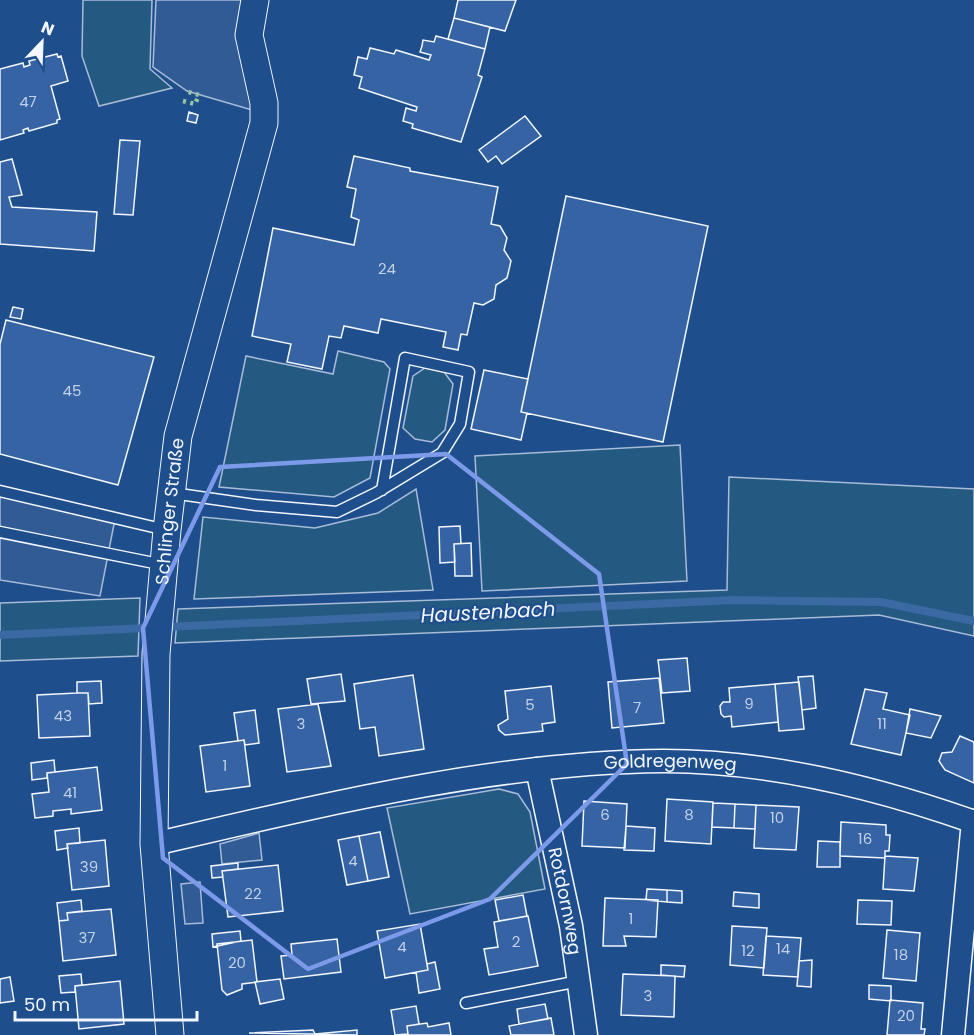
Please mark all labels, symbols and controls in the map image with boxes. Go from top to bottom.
north arrow [12,12,72,72]
text: N [38,16,58,42]
house number: 47 [19,91,37,112]
house number: 24 [378,258,396,279]
house number: 45 [63,380,81,401]
street label: Schlinger Straße [149,436,190,586]
water label: Haustenbach [420,594,556,630]
house number: 9 [744,693,754,714]
house number: 5 [525,694,535,715]
house number: 7 [633,697,641,718]
house number: 43 [54,705,72,726]
house number: 3 [297,713,305,734]
house number: 11 [877,713,887,734]
street label: Goldregenweg [603,748,738,777]
house number: 1 [223,755,227,776]
house number: 41 [63,782,77,803]
house number: 6 [600,804,610,825]
house number: 8 [684,804,694,825]
house number: 10 [770,807,784,828]
house number: 16 [858,828,872,849]
street label: Rotdornweg [542,845,588,956]
house number: 4 [348,850,358,871]
house number: 39 [80,856,98,877]
house number: 22 [244,883,262,904]
house number: 1 [629,908,633,929]
house number: 37 [78,927,96,948]
house number: 2 [512,931,520,952]
house number: 4 [397,936,407,957]
house number: 14 [776,938,790,959]
house number: 12 [741,940,755,961]
house number: 18 [894,944,908,965]
house number: 20 [228,952,246,973]
scale bar [15,984,196,1022]
house number: 3 [644,985,652,1006]
text: 50 m [24,992,70,1017]
house number: 20 [897,1005,915,1026]

